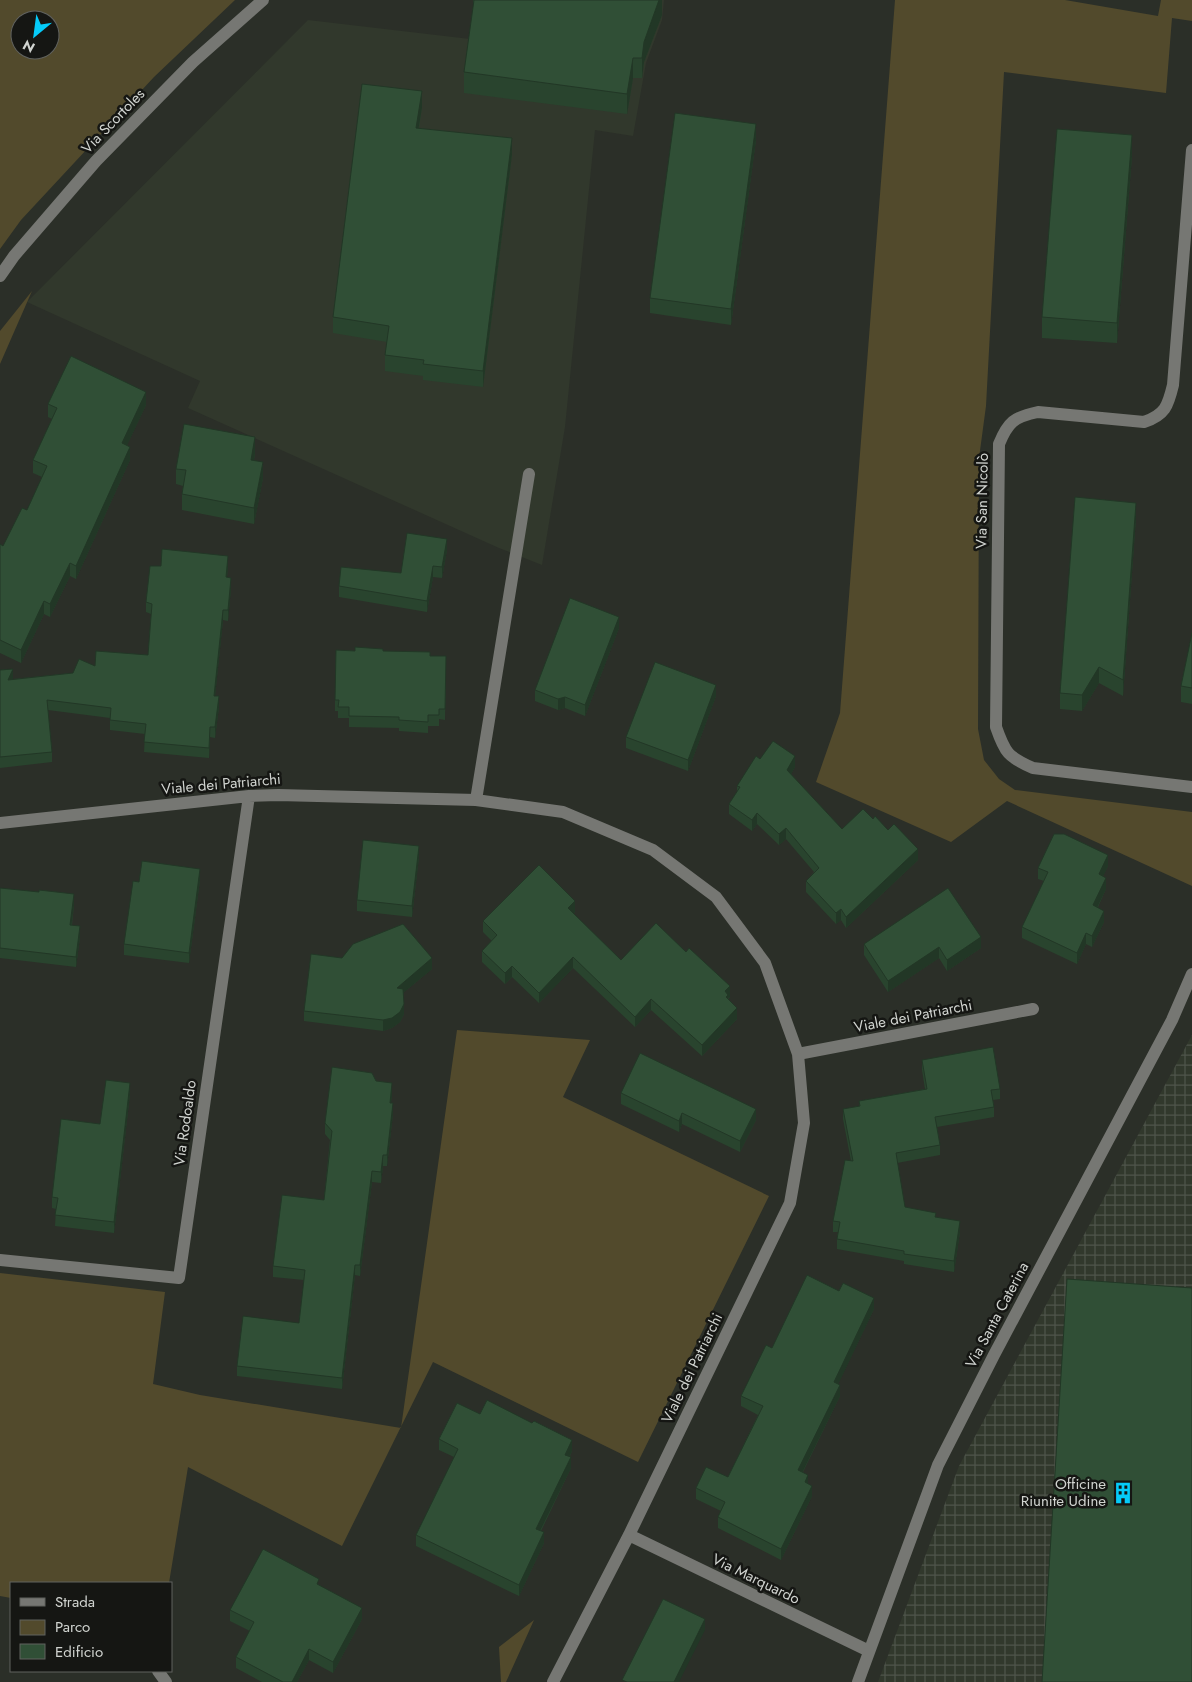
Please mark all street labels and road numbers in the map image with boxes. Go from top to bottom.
street label: Via Scortoles [76,83,150,159]
street label: Via San Nicolò [970,453,994,549]
street label: Viale dei Patriarchi [160,768,282,800]
street label: Viale dei Patriarchi [852,994,974,1038]
street label: Via Rodoaldo [168,1079,202,1167]
street label: Via Santa Caterina [960,1258,1034,1372]
street label: Viale dei Patriarchi [656,1309,728,1427]
street label: Via Marquardo [708,1548,804,1610]

